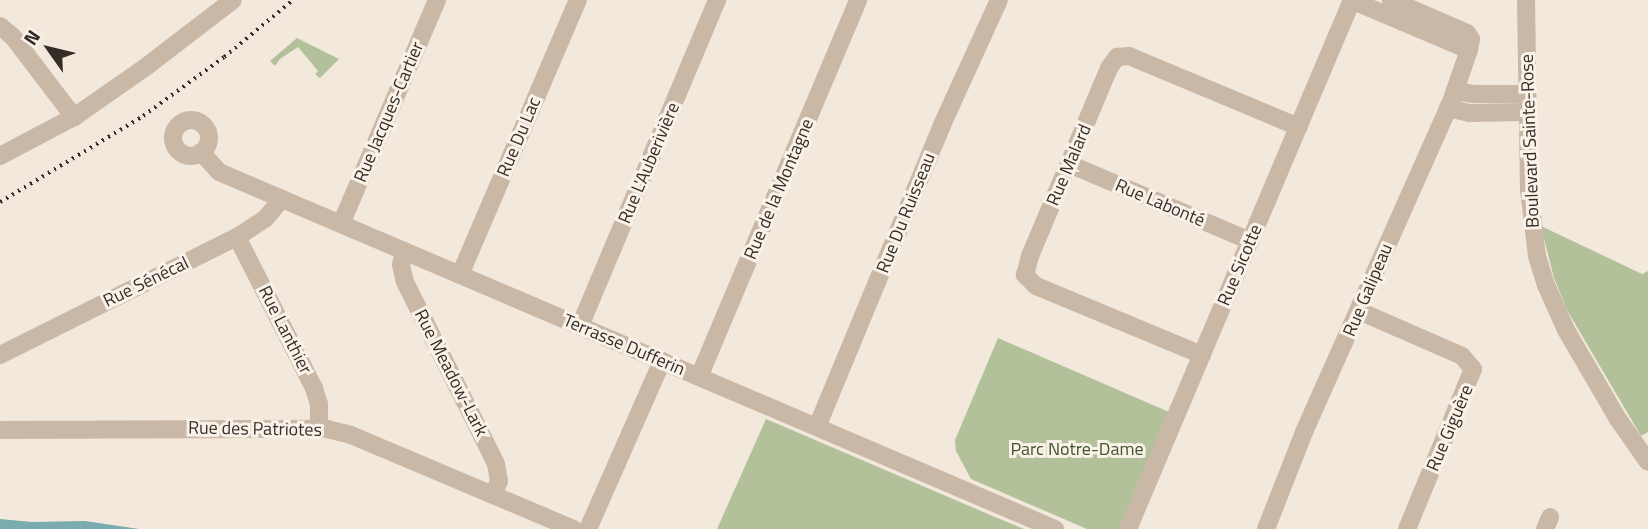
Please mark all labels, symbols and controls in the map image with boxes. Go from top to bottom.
north arrow [14,14,84,84]
text: N [15,23,47,51]
street label: Rue Jacques-Cartier [350,39,428,185]
street label: Boulevard Sainte-Rose [1516,54,1544,228]
street label: Rue Du Lac [493,94,545,180]
street label: Rue L'Auberivière [614,99,684,227]
street label: Rue de la Montagne [740,115,818,263]
street label: Rue Malard [1042,121,1096,209]
street label: Rue Du Ruisseau [872,150,940,276]
street label: Rue Labonté [1112,174,1208,232]
street label: Rue Sicotte [1213,221,1267,309]
street label: Rue Galipeau [1339,240,1397,340]
street label: Rue Sénécal [100,252,192,312]
street label: Rue Lanthier [254,282,316,378]
street label: Rue Meadow-Lark [410,306,492,440]
street label: Terrasse Dufferin [560,310,688,380]
street label: Rue Giguère [1422,382,1478,474]
street label: Rue des Patriotes [188,417,322,441]
park label: Parc Notre-Dame [1010,438,1144,460]

